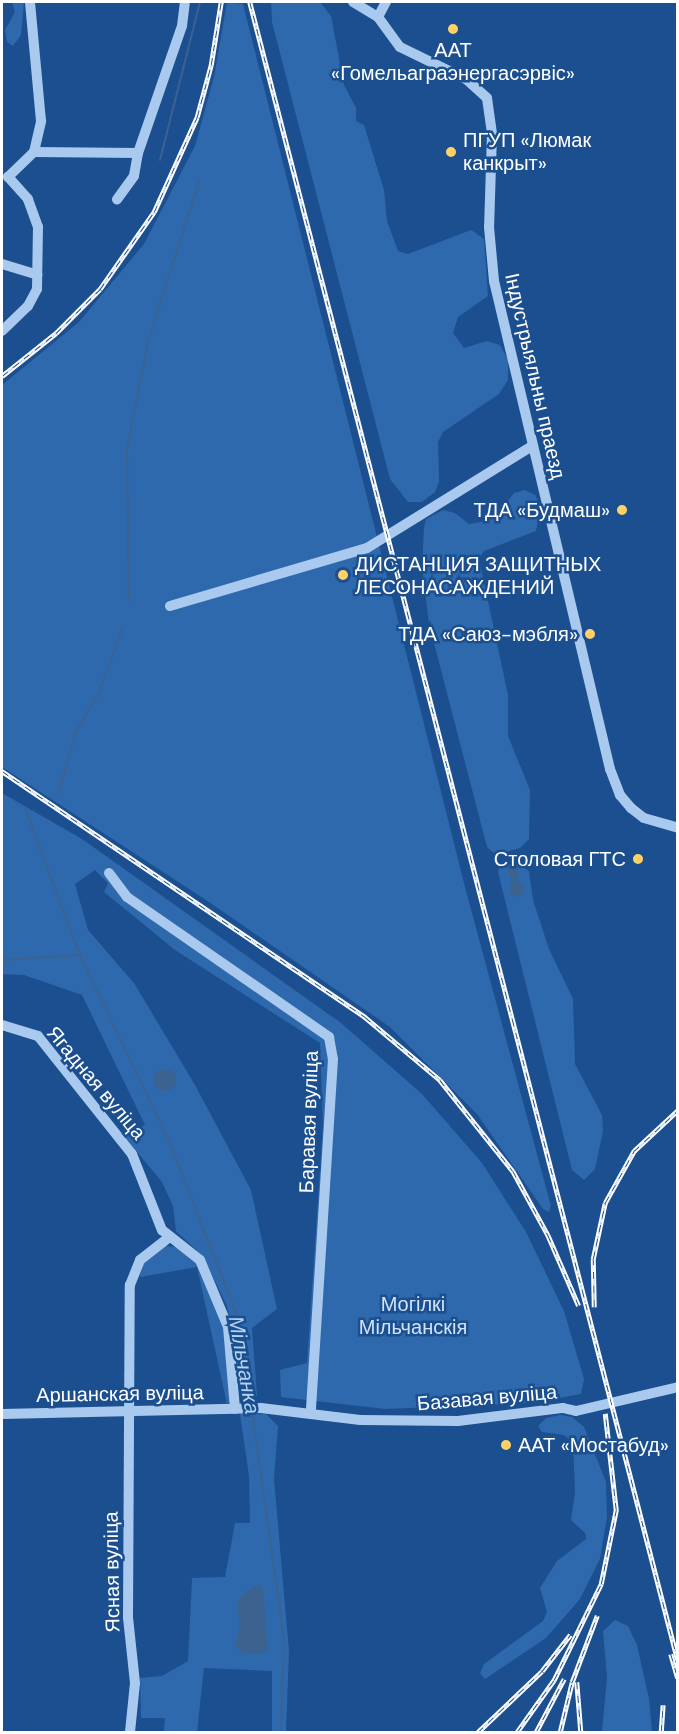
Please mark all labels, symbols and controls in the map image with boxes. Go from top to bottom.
marker: ААТ «Гомельаграэнергасэрвіс» [446,22,460,36]
place label: ААТ «Гомельаграэнергасэрвіс» [331,38,575,85]
place label: ПГУП «Люмак канкрыт» [463,128,591,175]
marker: ПГУП «Люмак канкрыт» [444,145,458,159]
street label: Індустрыяльны праезд [500,271,570,481]
place label: ТДА «Будмаш» [474,498,610,522]
marker: ТДА «Будмаш» [615,503,629,517]
place label: ДИСТАНЦИЯ ЗАЩИТНЫХ ЛЕСОНАСАЖДЕНИЙ [355,552,601,599]
marker: ДИСТАНЦИЯ ЗАЩИТНЫХ ЛЕСОНАСАЖДЕНИЙ [336,568,350,582]
place label: ТДА «Саюз-мэбля» [398,622,578,646]
marker: ТДА «Саюз-мэбля» [583,627,597,641]
place label: Столовая ГТС [494,847,626,871]
marker: Столовая ГТС [631,852,645,866]
street label: Ягадная вуліца [42,1021,150,1145]
street label: Баравая вуліца [295,1050,323,1194]
park label: Могілкі Мільчанскія [359,1293,467,1340]
water label: Мільчанка [223,1314,265,1416]
street label: Базавая вуліца [416,1380,558,1416]
street label: Аршанская вуліца [36,1381,204,1407]
place label: ААТ «Мостабуд» [518,1433,669,1457]
marker: ААТ «Мостабуд» [499,1438,513,1452]
street label: Ясная вуліца [99,1511,125,1633]

